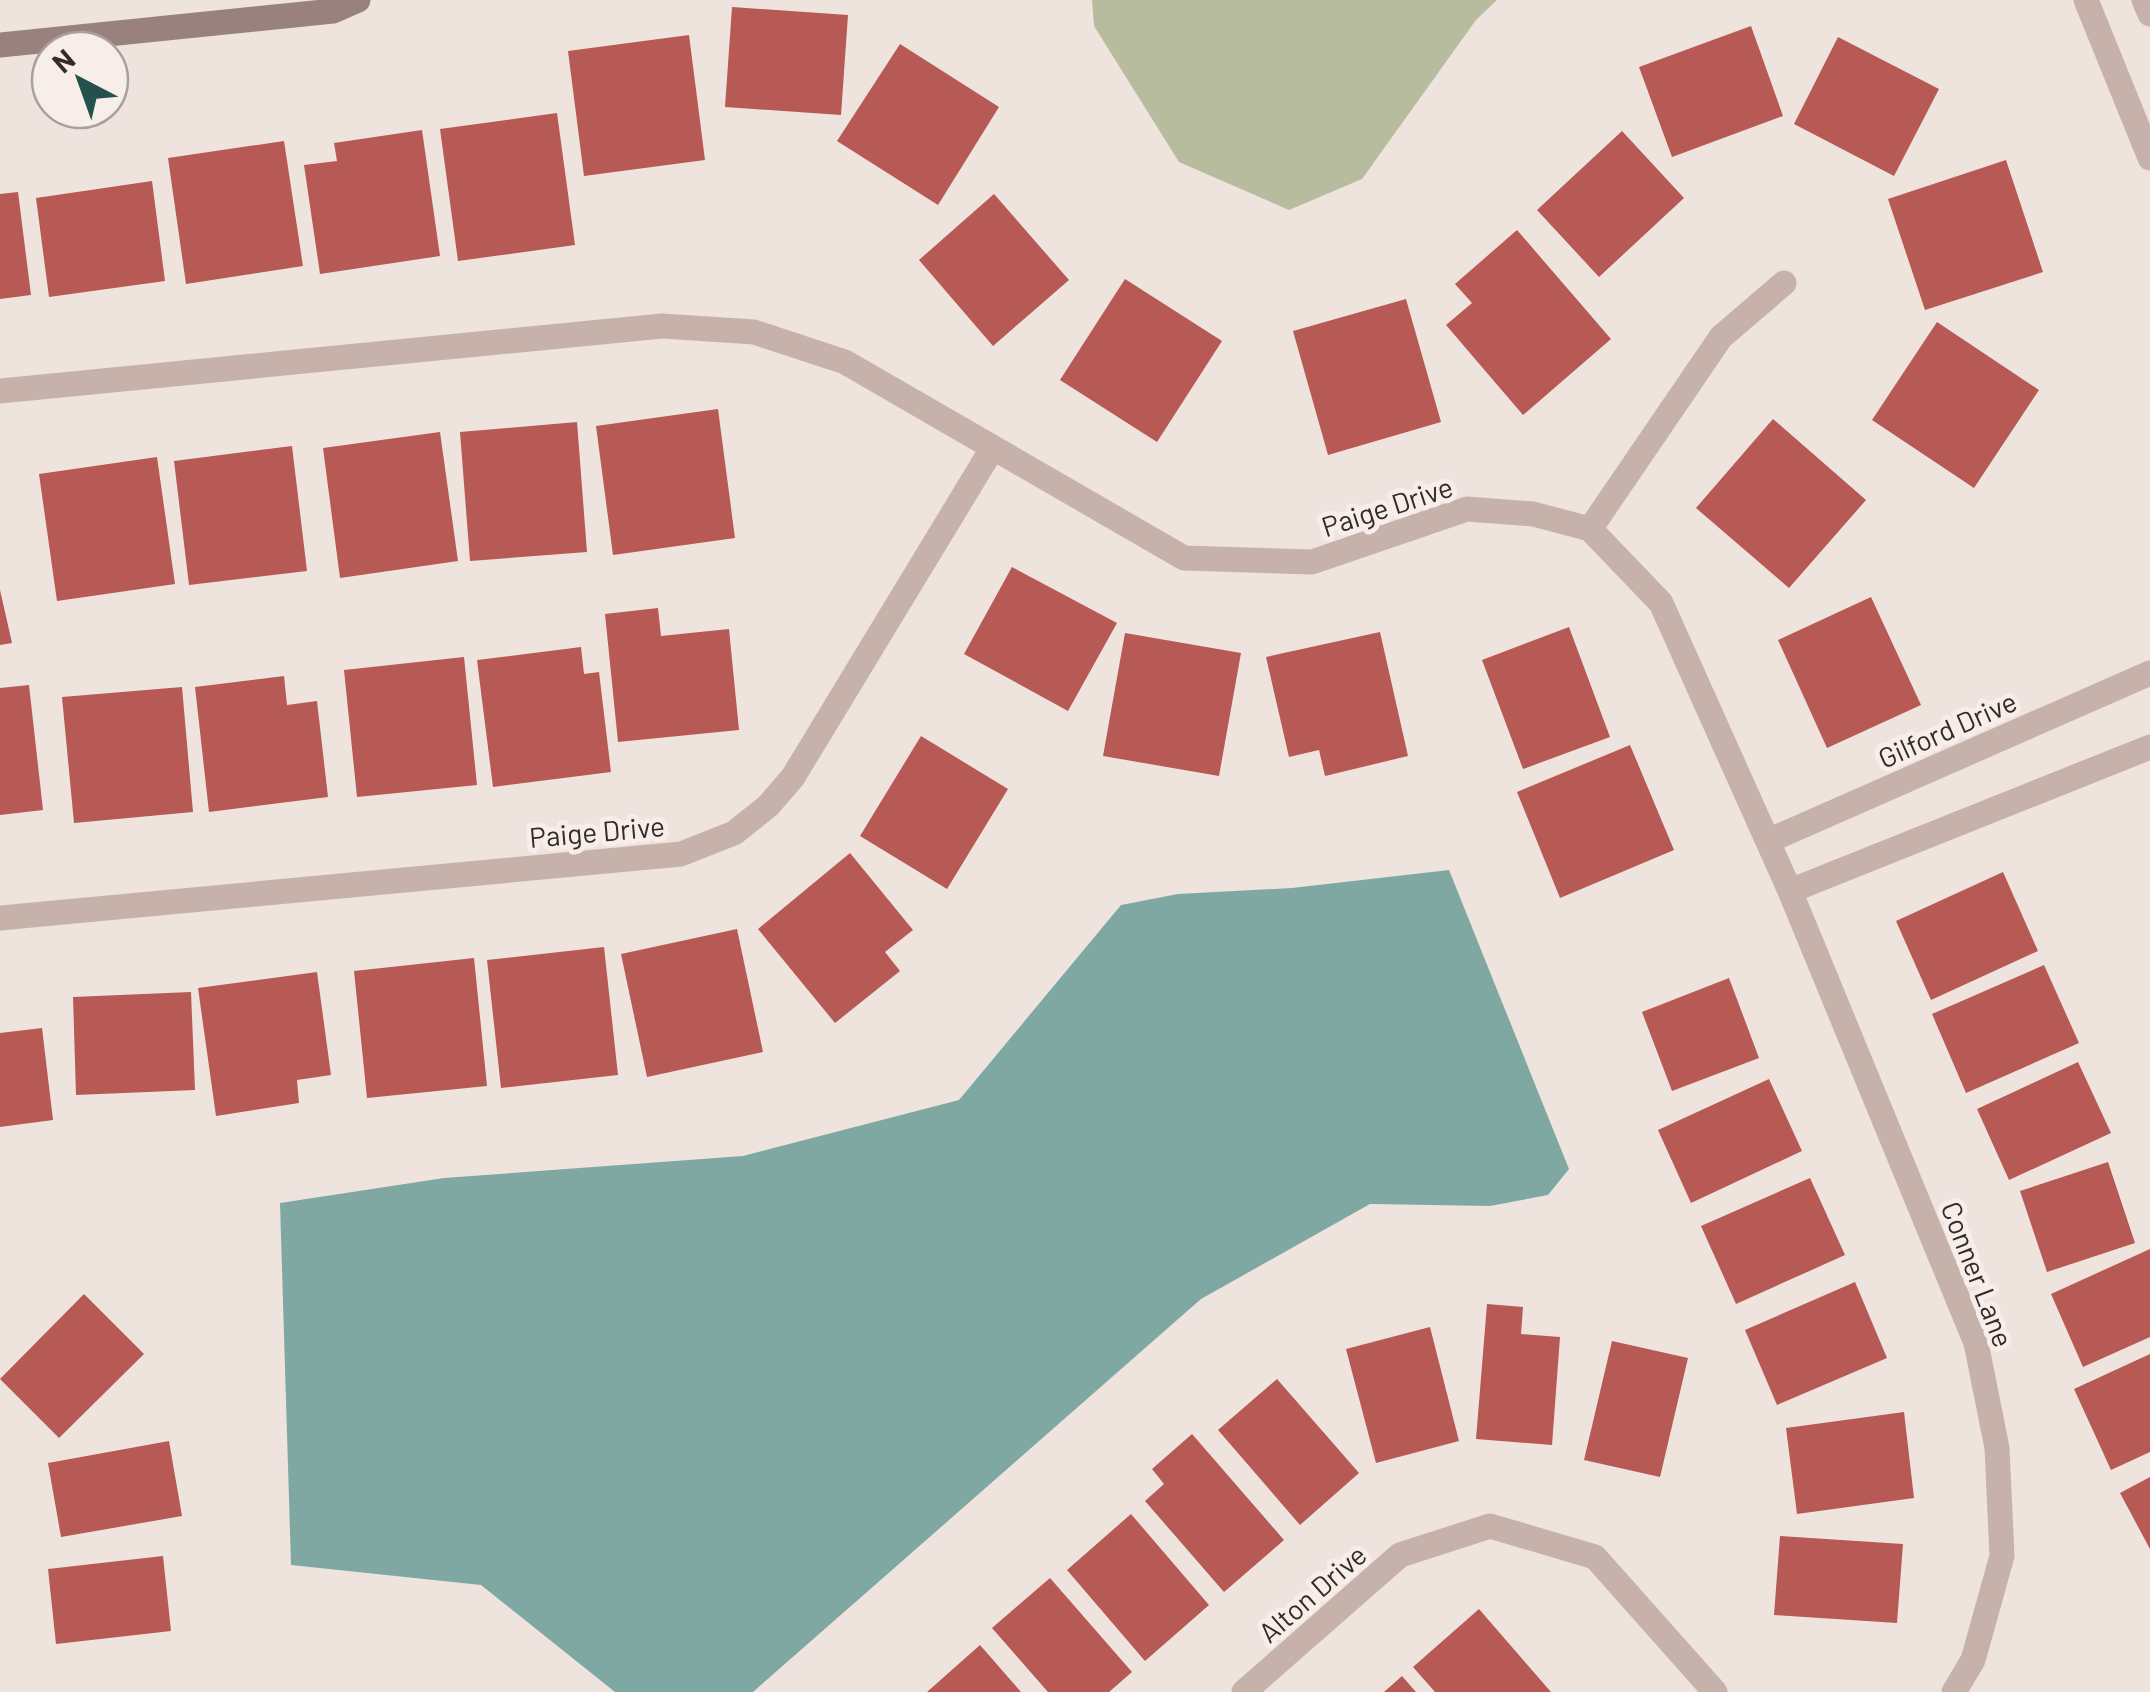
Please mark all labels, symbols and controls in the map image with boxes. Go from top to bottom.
north arrow [30,30,130,130]
text: N [45,41,81,79]
street label: Paige Drive [1317,469,1457,543]
street label: Gilford Drive [1872,683,2022,775]
street label: Paige Drive [528,808,666,854]
street label: Conner Lane [1935,1197,2021,1351]
street label: Alton Drive [1251,1537,1373,1649]

